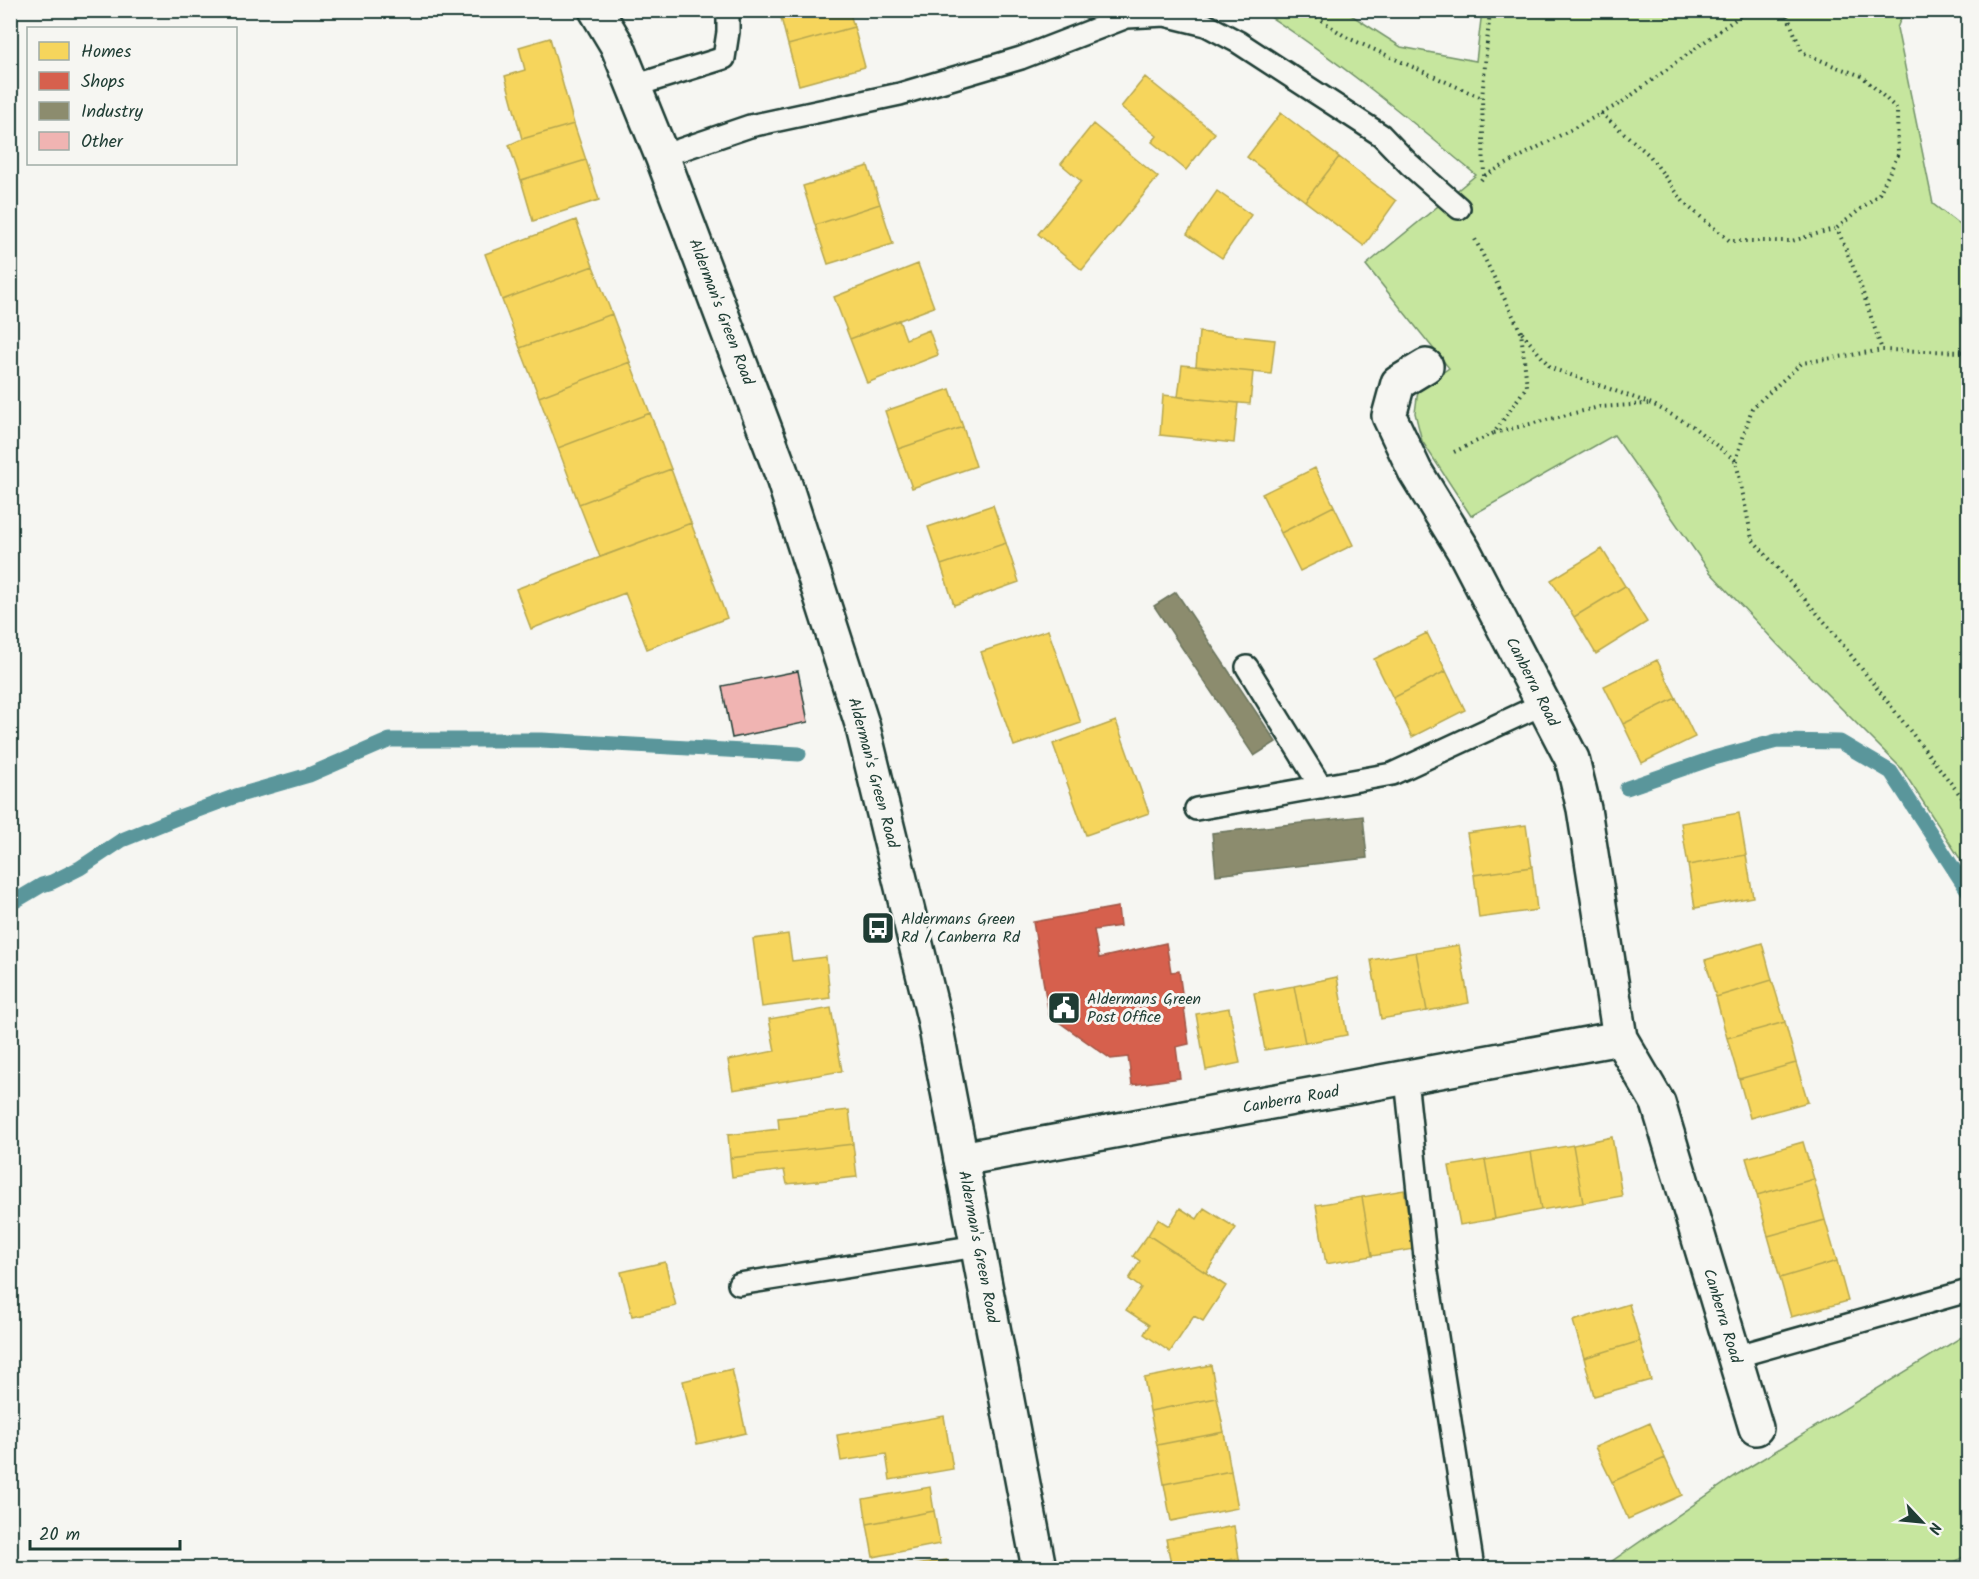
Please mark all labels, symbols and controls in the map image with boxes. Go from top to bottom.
legend [27,27,237,165]
text: Homes [81,38,132,67]
text: Shops [81,68,125,97]
text: Industry [81,98,143,127]
text: Other [81,128,124,157]
street label: Alderman's Green Road [682,235,761,390]
street label: Canberra Road [1499,633,1566,732]
street label: Alderman's Green Road [841,695,905,852]
place label: Aldermans Green Rd / Canberra Rd [901,907,1021,950]
bus stop icon: Aldermans Green Rd / Canberra Rd [860,910,896,946]
place label: Aldermans Green Post Office [1087,987,1201,1030]
public building icon: Aldermans Green Post Office [1046,990,1082,1026]
street label: Canberra Road [1241,1079,1342,1121]
street label: Alderman's Green Road [951,1169,1005,1326]
street label: Canberra Road [1696,1266,1749,1367]
north arrow [1892,1492,1952,1552]
scale bar [30,1513,180,1551]
text: N [1921,1518,1948,1538]
text: 20 m [39,1521,80,1550]

